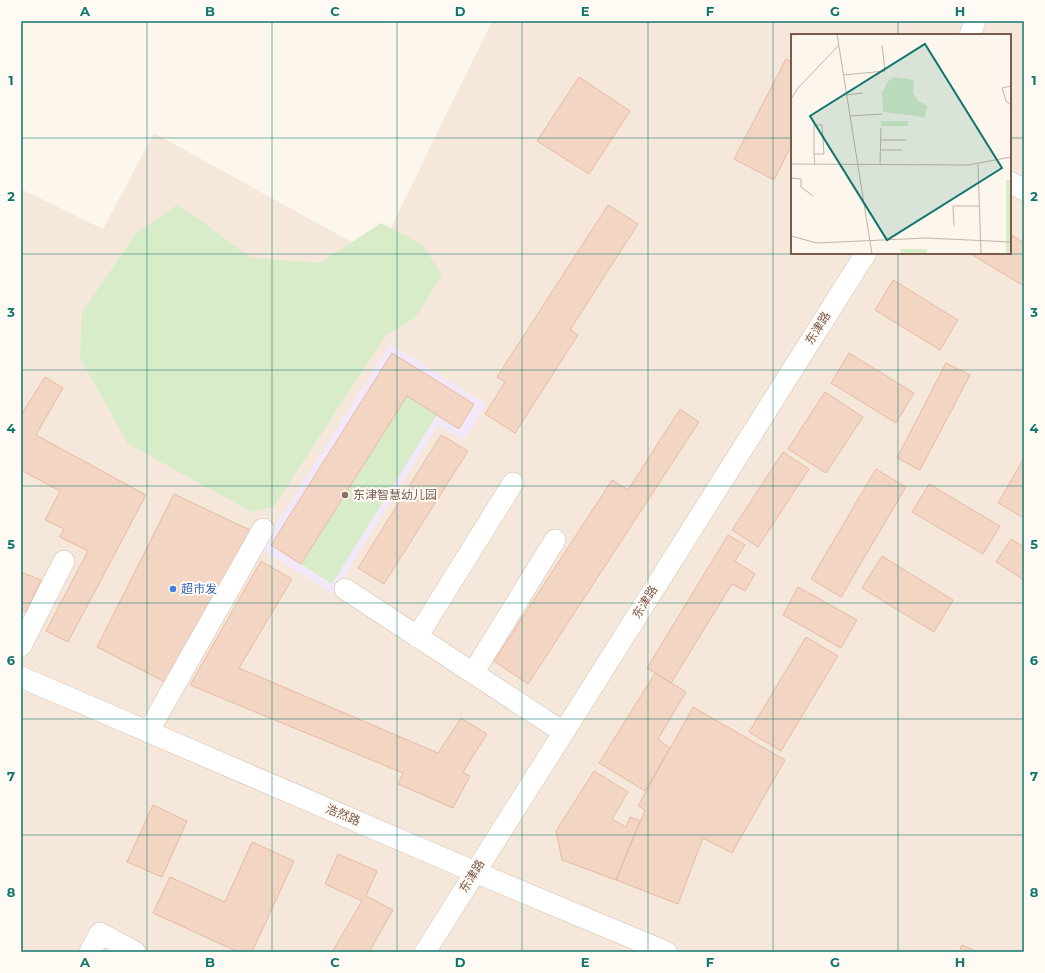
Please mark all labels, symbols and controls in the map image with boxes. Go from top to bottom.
text: A [79,3,91,19]
text: B [205,3,215,19]
text: C [330,3,340,19]
text: D [455,3,466,19]
text: E [581,3,590,19]
text: F [706,3,714,19]
text: G [830,3,840,19]
text: H [955,3,965,19]
inset map [791,34,1011,254]
text: 1 [8,72,14,88]
text: 1 [1031,72,1037,88]
text: 2 [7,188,15,204]
text: 2 [1030,188,1038,204]
text: 3 [6,304,15,320]
text: 3 [1029,304,1038,320]
street label: 东津路 [802,308,833,347]
text: 4 [7,420,16,436]
text: 4 [1030,420,1039,436]
place label: 东津智慧幼儿园 [353,487,437,502]
marker: 东津智慧幼儿园 [340,490,350,500]
text: 5 [7,536,15,552]
text: 5 [1030,536,1038,552]
place label: 超市发 [181,581,217,596]
street label: 东津路 [629,582,660,621]
marker: 超市发 [168,584,178,594]
text: 6 [7,652,16,668]
text: 6 [1030,652,1039,668]
text: 7 [7,768,15,784]
text: 7 [1030,768,1038,784]
street label: 浩然路 [324,801,363,828]
street label: 东津路 [456,856,487,895]
text: 8 [7,884,16,900]
text: 8 [1030,884,1039,900]
text: A [79,954,91,970]
text: B [205,954,215,970]
text: C [330,954,340,970]
text: D [455,954,466,970]
text: E [581,954,590,970]
text: F [706,954,714,970]
text: G [830,954,840,970]
text: H [955,954,965,970]

